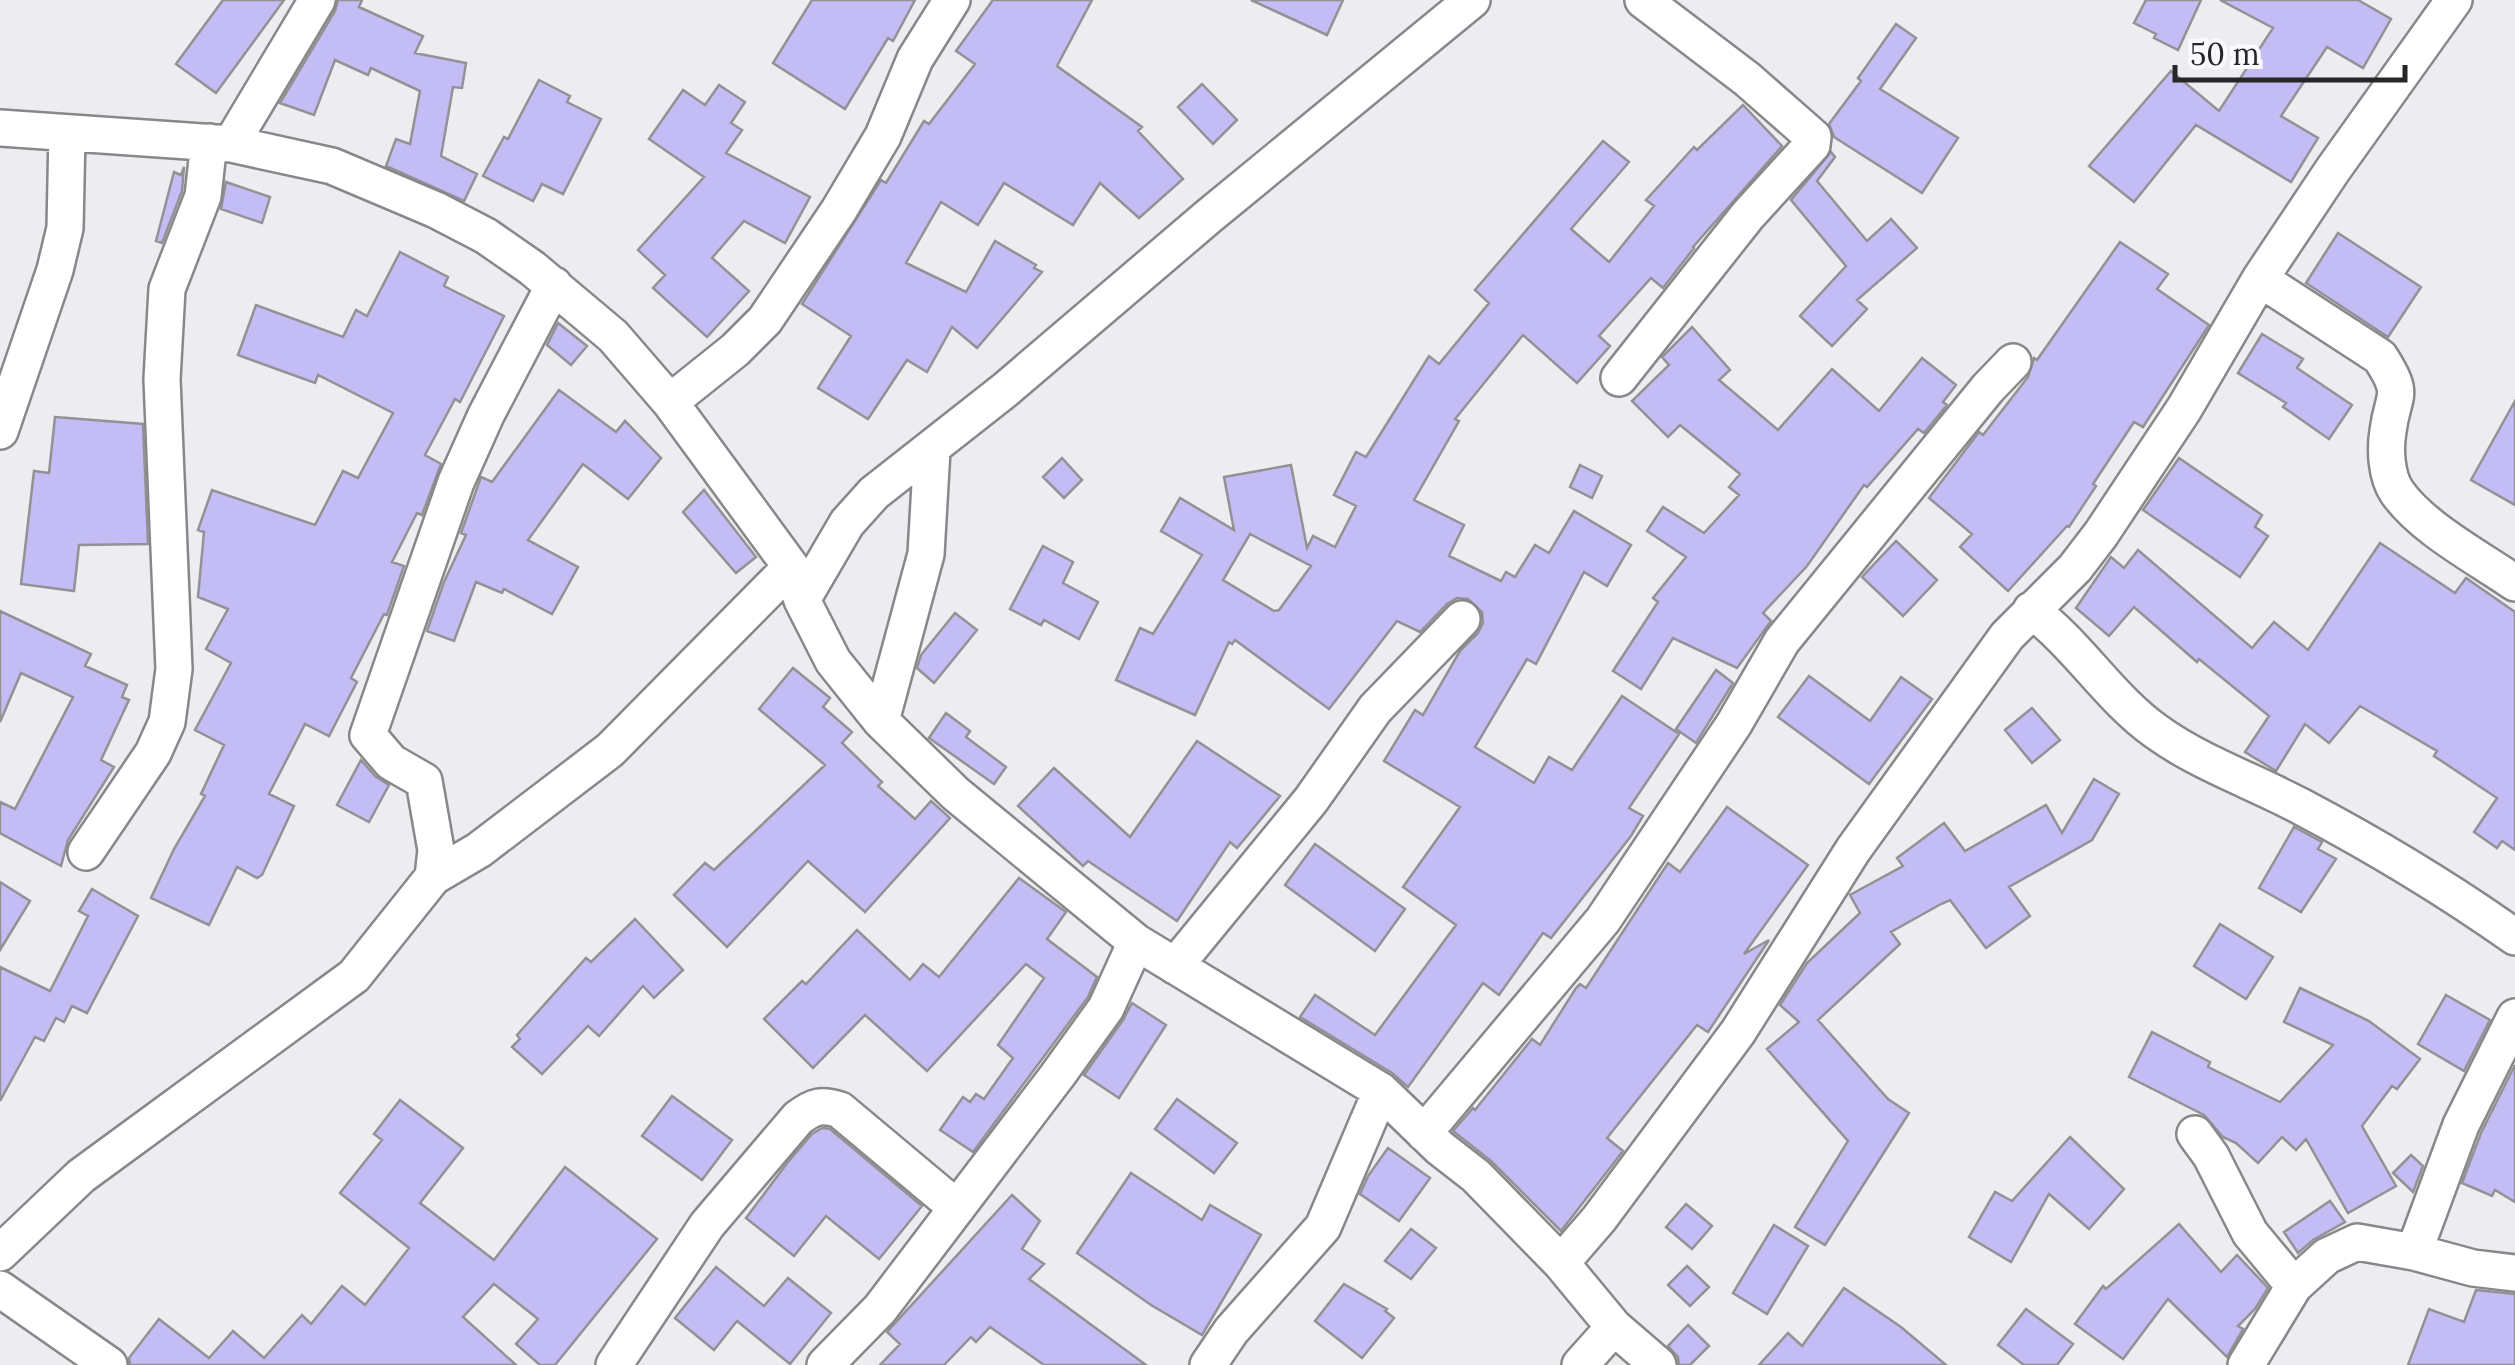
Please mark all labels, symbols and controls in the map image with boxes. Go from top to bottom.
scale bar [2175,20,2405,82]
text: 50 m [2190,35,2260,73]

